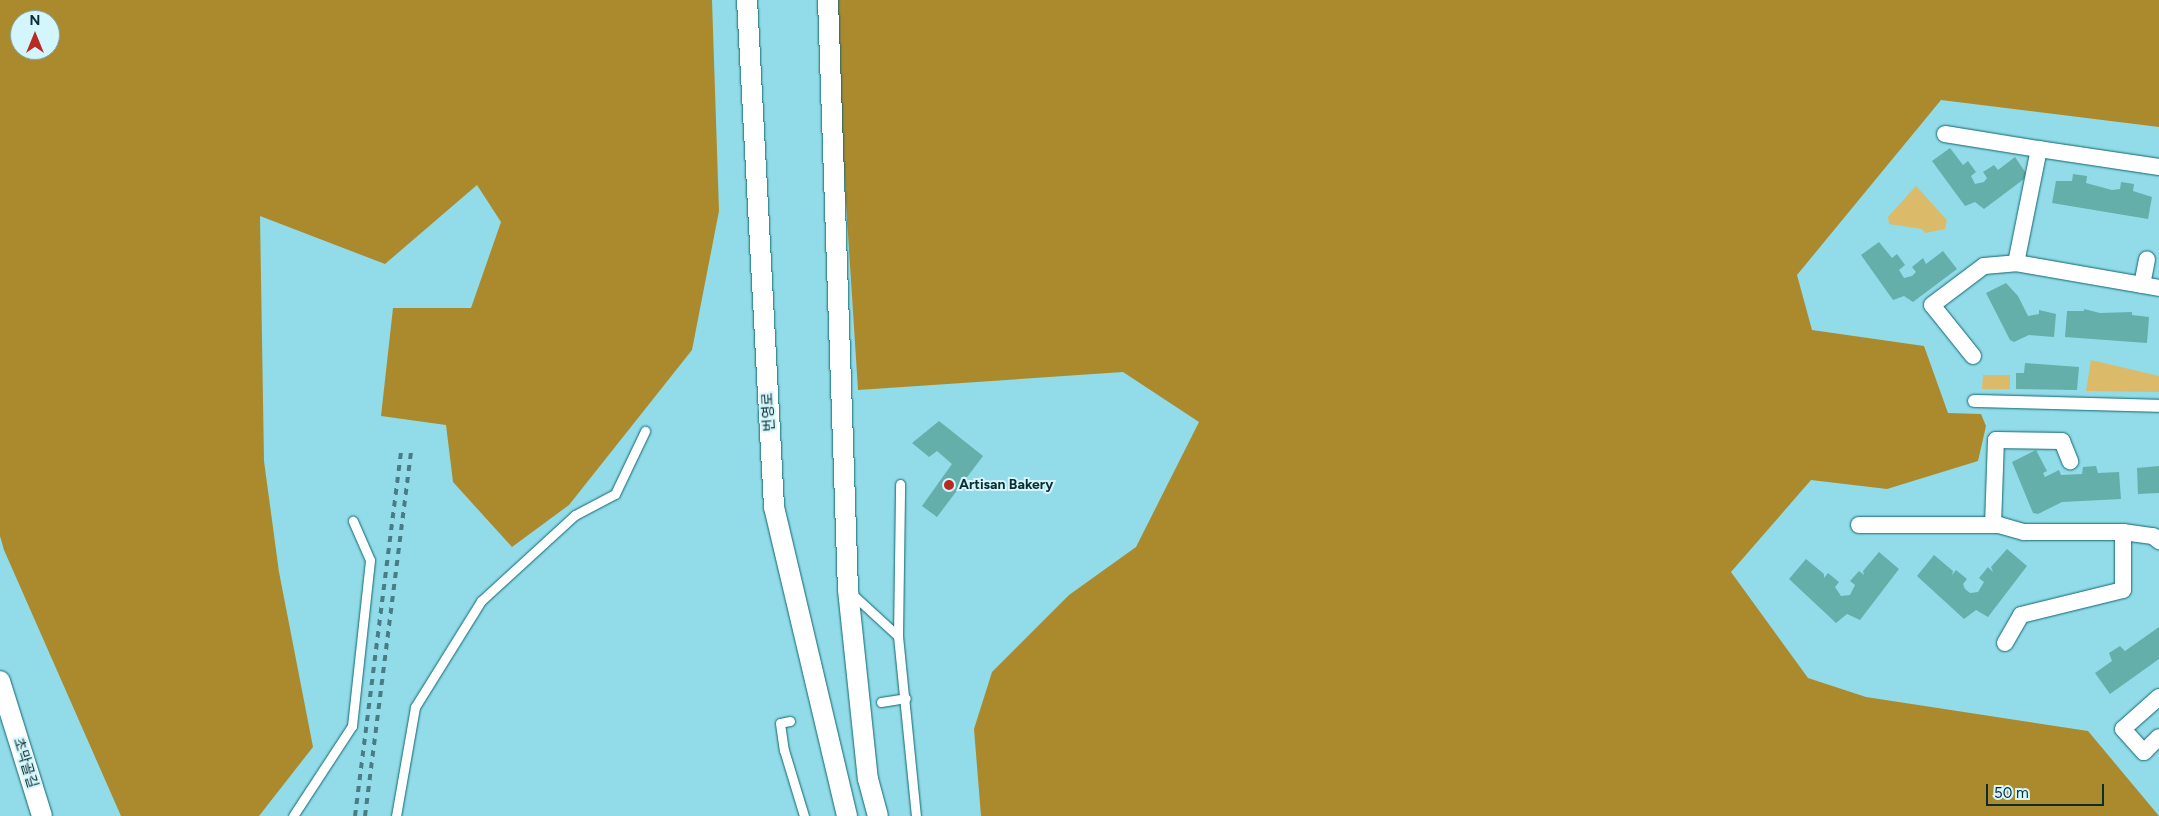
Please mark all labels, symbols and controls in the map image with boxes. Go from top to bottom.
north arrow [10,10,60,60]
text: N [30,12,40,29]
street label: 번영로 [760,392,778,432]
place label: Artisan Bakery [959,477,1053,493]
marker: Artisan Bakery [943,479,955,491]
street label: 초막골길 [9,736,41,790]
scale bar [1989,774,2106,806]
text: 50 m [1994,784,2029,802]

